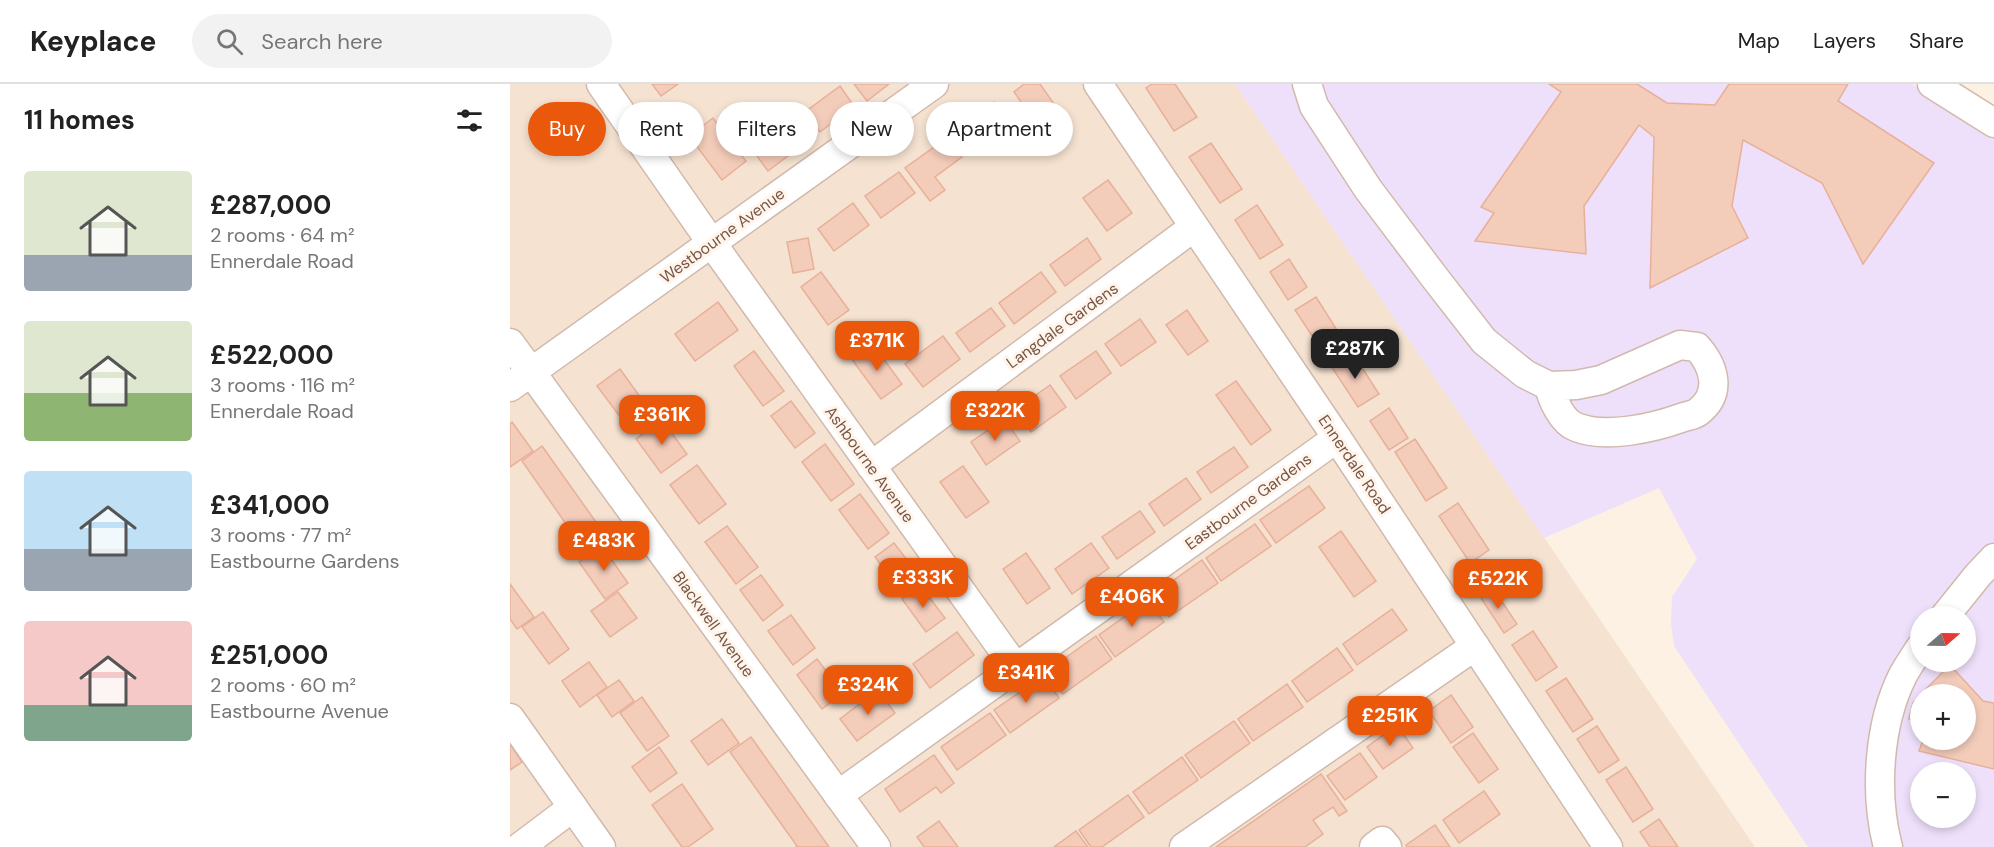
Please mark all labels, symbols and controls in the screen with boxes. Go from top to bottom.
search box [192,14,612,68]
text: Keyplace [30,23,156,60]
icon: search [213,25,246,58]
text: Search here [261,27,383,56]
text: Map [1738,27,1780,55]
text: Layers [1813,27,1876,55]
text: Share [1909,27,1964,55]
chip: Buy [528,102,606,156]
chip: Rent [618,102,704,156]
chip: Filters [716,102,818,156]
chip: New [830,102,914,156]
chip: Apartment [926,102,1073,156]
text: 11 homes [24,103,135,137]
icon: filters [453,104,486,137]
street label: Westbourne Avenue [656,183,789,288]
text: £287,000 [210,188,331,222]
icon: home [72,195,144,267]
text: 2 rooms · 64 m² [210,222,354,248]
text: Ennerdale Road [210,248,354,274]
street label: Langdale Gardens [1002,278,1122,373]
pin: £371K [835,321,919,372]
text: £371K [849,327,905,353]
pin: £287K [1313,329,1397,380]
text: £287K [1325,335,1385,361]
text: £522,000 [210,338,334,372]
icon: home [72,345,144,417]
text: 3 rooms · 116 m² [210,372,355,398]
pin: £322K [953,391,1037,442]
pin: £361K [620,395,704,446]
text: £322K [965,397,1025,423]
text: Ennerdale Road [210,398,354,424]
text: £361K [633,401,691,427]
street label: Ashbourne Avenue [820,402,919,527]
street label: Ennerdale Road [1314,411,1395,518]
street label: Eastbourne Gardens [1181,448,1316,554]
text: £341,000 [210,488,330,522]
icon: home [72,495,144,567]
pin: £483K [562,521,646,572]
text: 3 rooms · 77 m² [210,522,351,548]
text: £483K [572,527,636,553]
text: Eastbourne Gardens [210,548,400,574]
pin: £333K [881,558,965,609]
pin: £522K [1456,559,1540,610]
text: £333K [892,564,954,590]
text: £522K [1468,565,1528,591]
street label: Blackwell Avenue [668,567,759,681]
pin: £406K [1090,577,1174,628]
text: £406K [1099,583,1165,609]
north arrow [1910,606,1976,672]
map controls [1910,606,1976,828]
text: £251,000 [210,638,328,672]
icon: home [72,645,144,717]
pin: £341K [984,653,1068,704]
text: £341K [997,659,1055,685]
pin: £324K [826,665,910,716]
text: £324K [837,671,899,697]
text: 2 rooms · 60 m² [210,672,356,698]
button: + [1910,684,1976,750]
pin: £251K [1348,696,1432,747]
text: Eastbourne Avenue [210,698,389,724]
text: £251K [1362,702,1418,728]
button: − [1910,762,1976,828]

